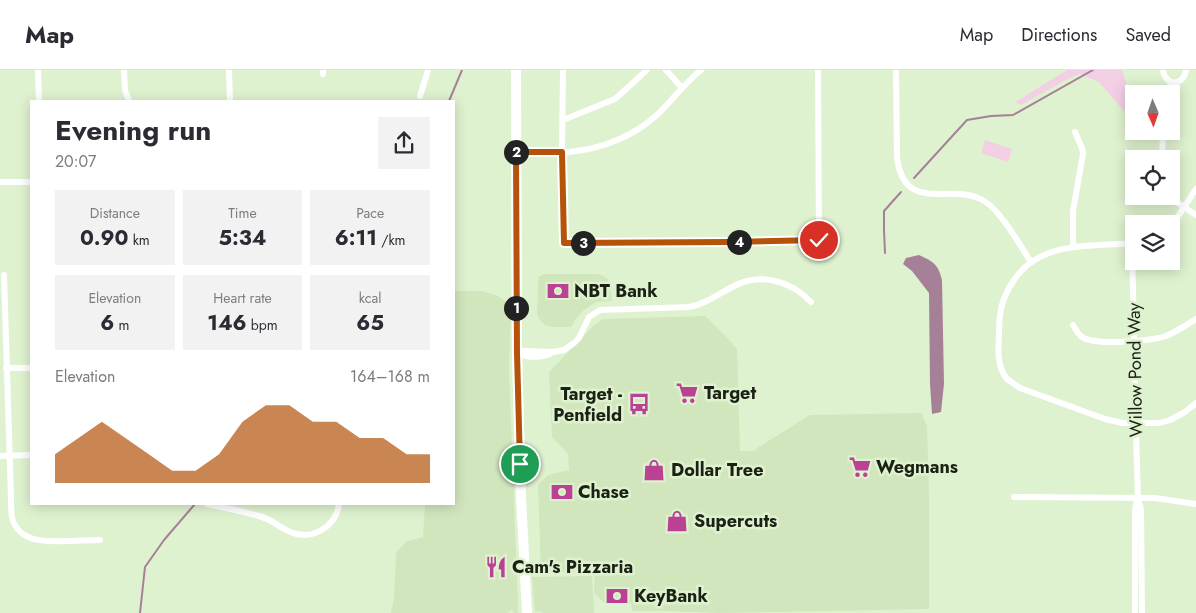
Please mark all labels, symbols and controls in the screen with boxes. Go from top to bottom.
text: Map [25,17,74,52]
text: Map [960,22,993,48]
text: Directions [1021,22,1097,48]
text: Saved [1125,22,1171,48]
north arrow [1125,85,1180,140]
map controls [1125,85,1180,270]
text: Evening run [55,110,211,151]
button: share [378,117,430,169]
pin: 2 [504,140,528,164]
text: 2 [512,142,521,162]
text: 20:07 [55,150,97,173]
button: locate [1125,150,1180,205]
text: Distance [90,203,140,223]
text: Time [228,203,257,223]
text: Pace [356,203,384,223]
button: layers [1125,215,1180,270]
pin [798,219,840,261]
text: 0.90 [80,223,129,253]
text: 5:34 [218,223,267,253]
text: 6:11 [335,223,377,253]
icon: check [805,226,833,254]
text: km [129,230,150,250]
text: /km [377,230,406,250]
pin: 3 [570,230,596,256]
pin: 4 [726,230,752,254]
text: 4 [735,232,744,252]
text: 3 [579,233,588,253]
bank icon: NBT Bank [545,278,571,304]
place label: NBT Bank [574,278,658,304]
text: Elevation [88,288,141,308]
text: Heart rate [213,288,272,308]
text: kcal [359,288,381,308]
pin: 1 [504,296,528,320]
text: 1 [513,298,520,318]
street label: Willow Pond Way [1121,302,1149,438]
text: 6 [100,308,114,338]
text: 146 [207,308,247,338]
text: 65 [356,308,384,338]
text: m [114,315,129,335]
text: bpm [247,315,278,335]
text: Elevation [55,365,115,388]
text: 164–168 m [350,365,430,388]
supermarket icon: Target [674,380,700,406]
place label: Target [704,380,756,406]
place label: Target - Penfield [553,381,622,428]
bus stop icon: Target - Penfield [626,391,652,417]
pin [499,443,541,485]
icon: arrive [506,450,534,478]
supermarket icon: Wegmans [847,454,873,480]
place label: Wegmans [876,454,958,480]
shop icon: Dollar Tree [641,457,667,483]
place label: Dollar Tree [671,457,763,483]
bank icon: Chase [549,479,575,505]
place label: Chase [578,479,629,505]
shop icon: Supercuts [664,508,690,534]
place label: Supercuts [694,508,777,534]
restaurant icon: Cam's Pizzaria [483,554,509,580]
place label: Cam's Pizzaria [512,554,633,580]
bank icon: KeyBank [604,583,630,609]
place label: KeyBank [634,583,708,609]

